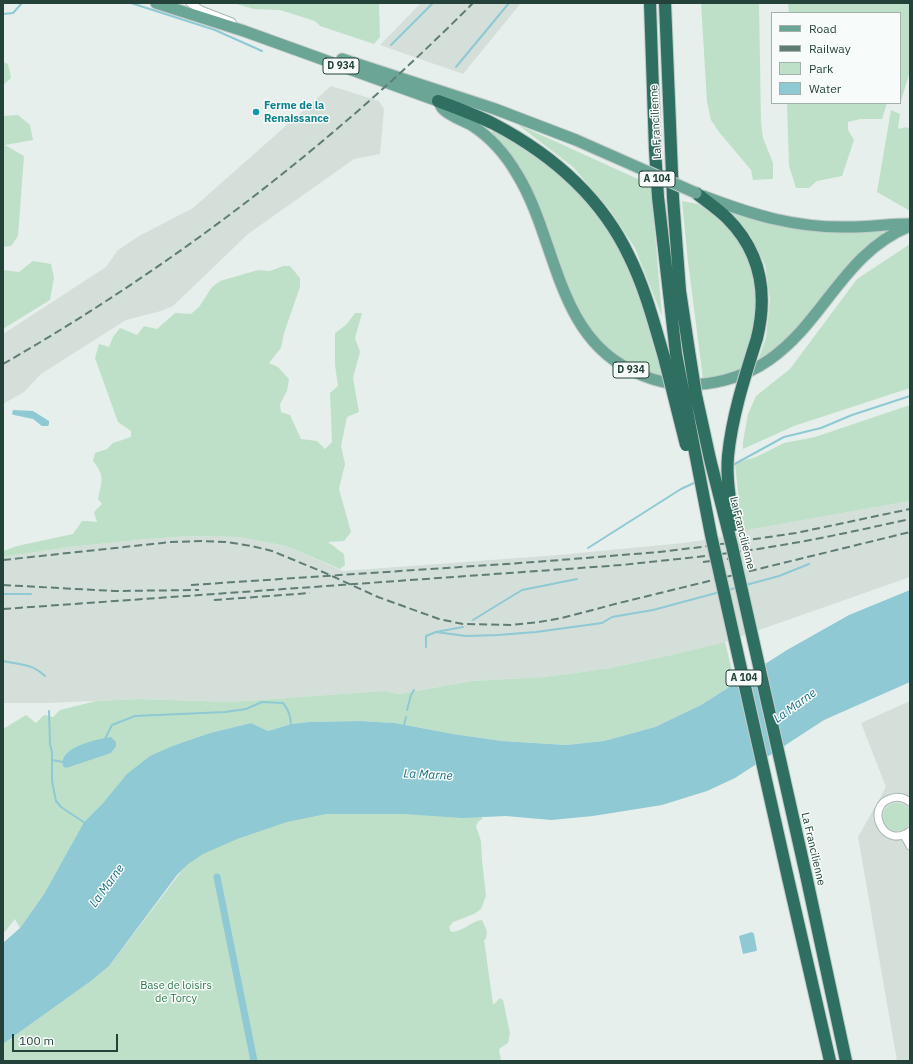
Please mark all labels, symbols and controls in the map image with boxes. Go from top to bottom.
legend [771,12,901,104]
text: Road [809,21,837,36]
text: Railway [809,41,851,56]
road number: D 934 [323,58,359,74]
text: Park [809,61,833,76]
text: Water [809,81,841,96]
street label: La Francilienne [647,84,665,160]
place label: Ferme de la Renaissance [264,99,329,125]
marker: Ferme de la Renaissance [251,107,261,117]
road number: A 104 [639,171,675,187]
road number: D 934 [613,362,649,378]
street label: La Francilienne [727,495,757,571]
road number: A 104 [726,670,762,686]
water label: La Marne [771,686,819,726]
water label: La Marne [403,767,453,783]
street label: La Francilienne [798,811,828,887]
water label: La Marne [87,862,127,910]
park label: Base de loisirs de Torcy [140,979,212,1005]
scale bar [14,1026,120,1052]
text: 100 m [19,1033,54,1048]

